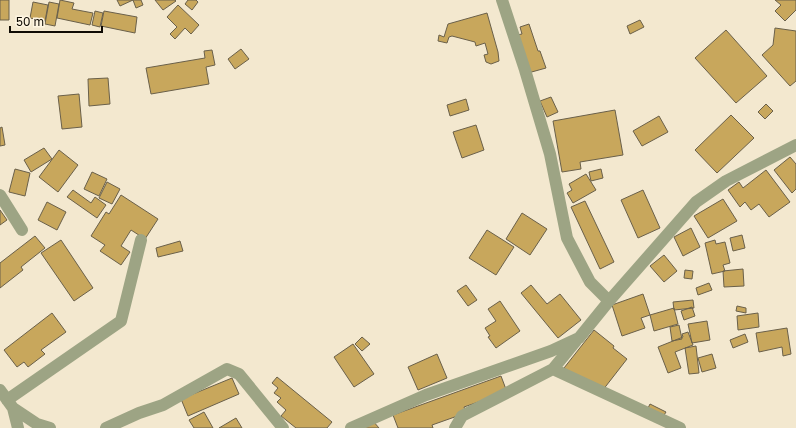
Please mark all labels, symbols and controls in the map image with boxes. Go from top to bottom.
scale bar [10,8,102,34]
text: 50 m [16,14,44,29]

